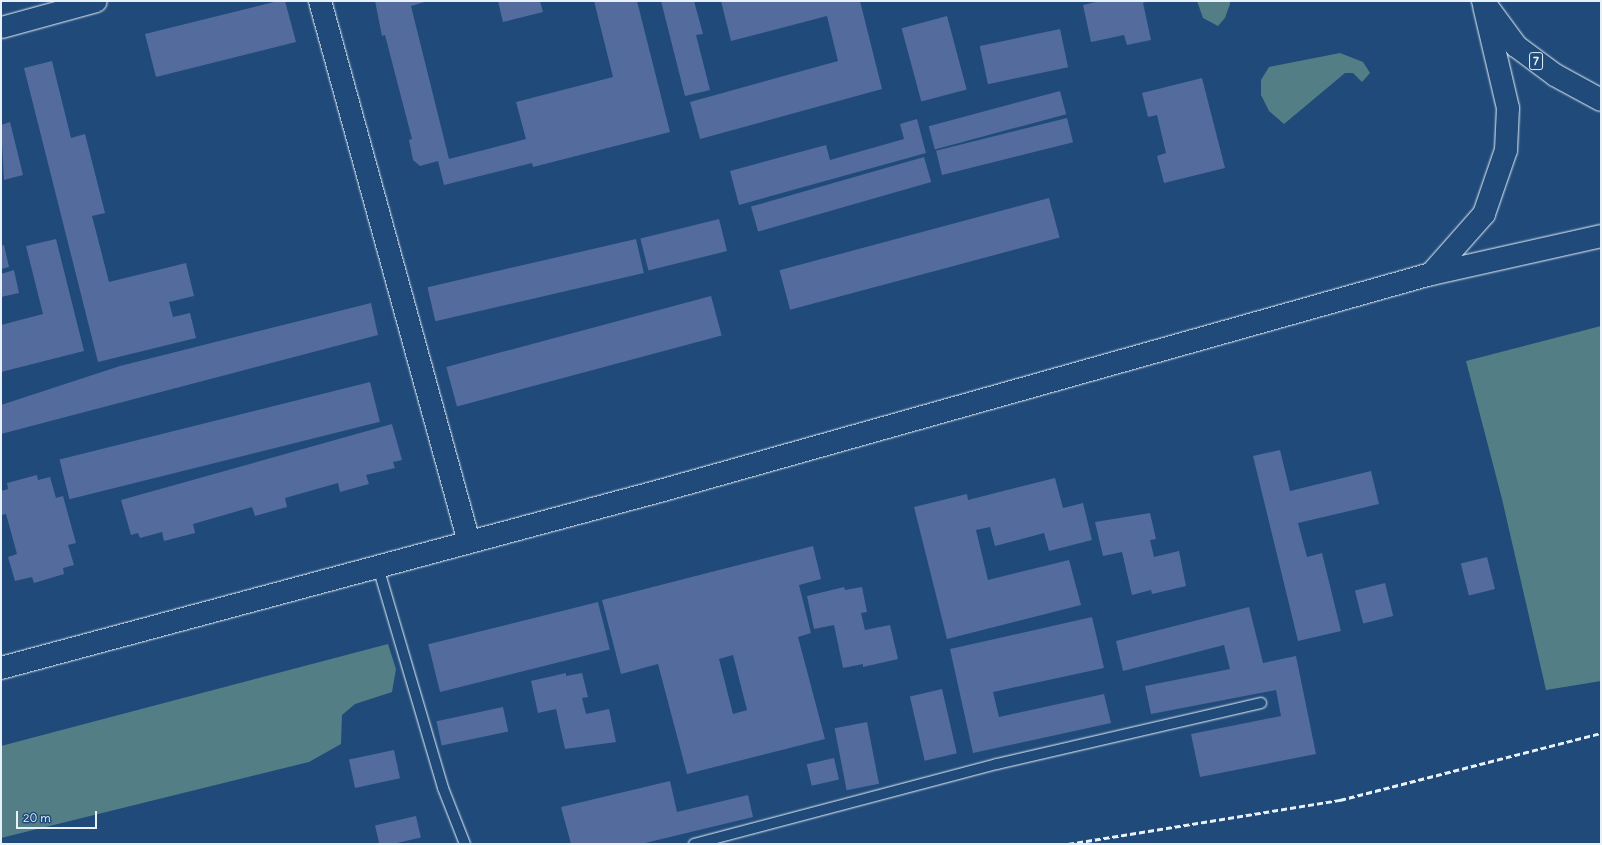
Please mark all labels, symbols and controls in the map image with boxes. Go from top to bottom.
road number: 7 [1529,51,1543,71]
scale bar [18,803,99,829]
text: 20 m [23,810,51,825]

